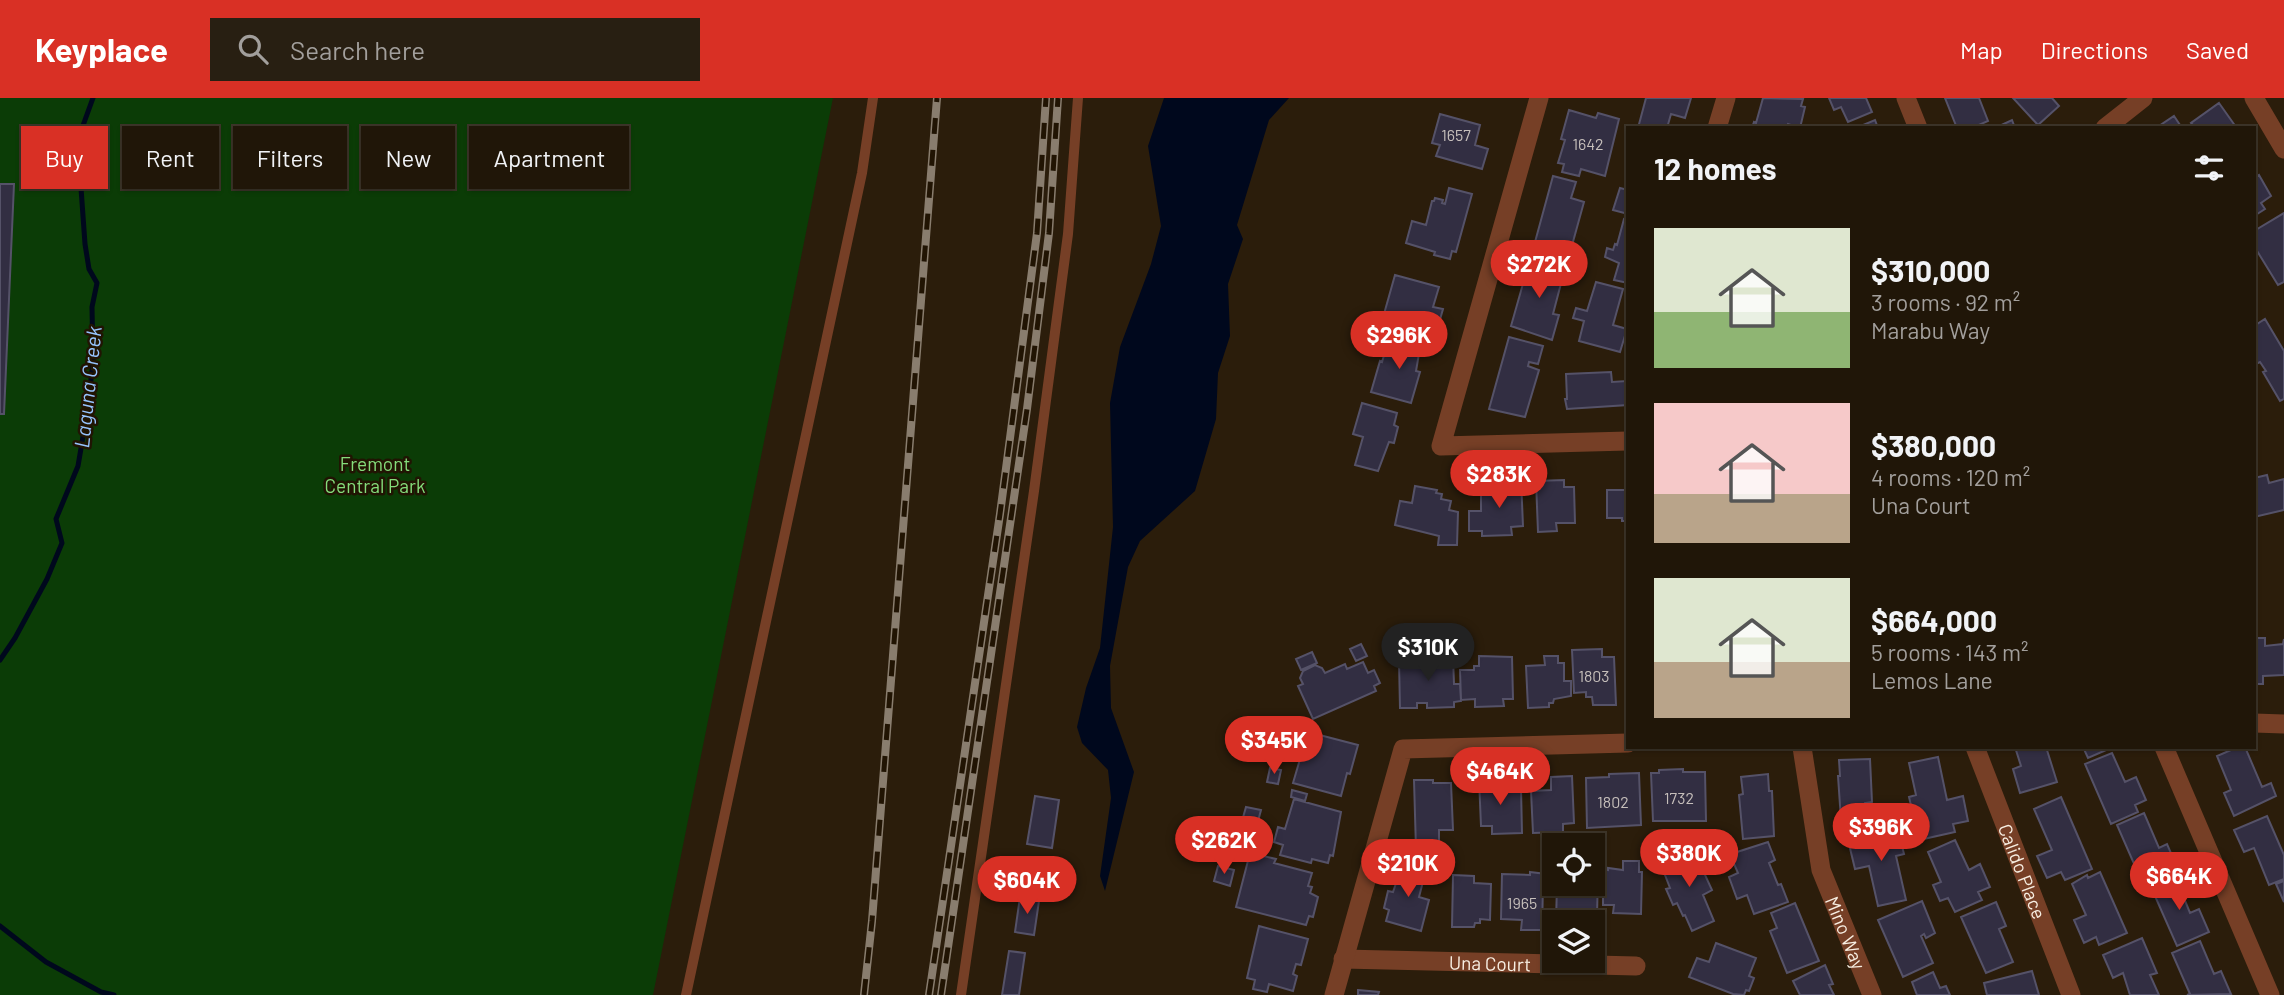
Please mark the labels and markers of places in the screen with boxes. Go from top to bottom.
pin: $272K [1490,240,1588,300]
pin: $296K [1350,312,1448,371]
pin: $283K [1450,450,1548,510]
pin: $310K [1379,624,1477,683]
pin: $345K [1225,716,1323,776]
pin: $464K [1451,748,1549,807]
pin: $396K [1832,804,1930,863]
pin: $262K [1175,816,1273,876]
pin: $380K [1640,830,1738,889]
pin: $210K [1359,840,1457,899]
pin: $664K [2130,852,2228,912]
pin: $604K [978,856,1076,916]

